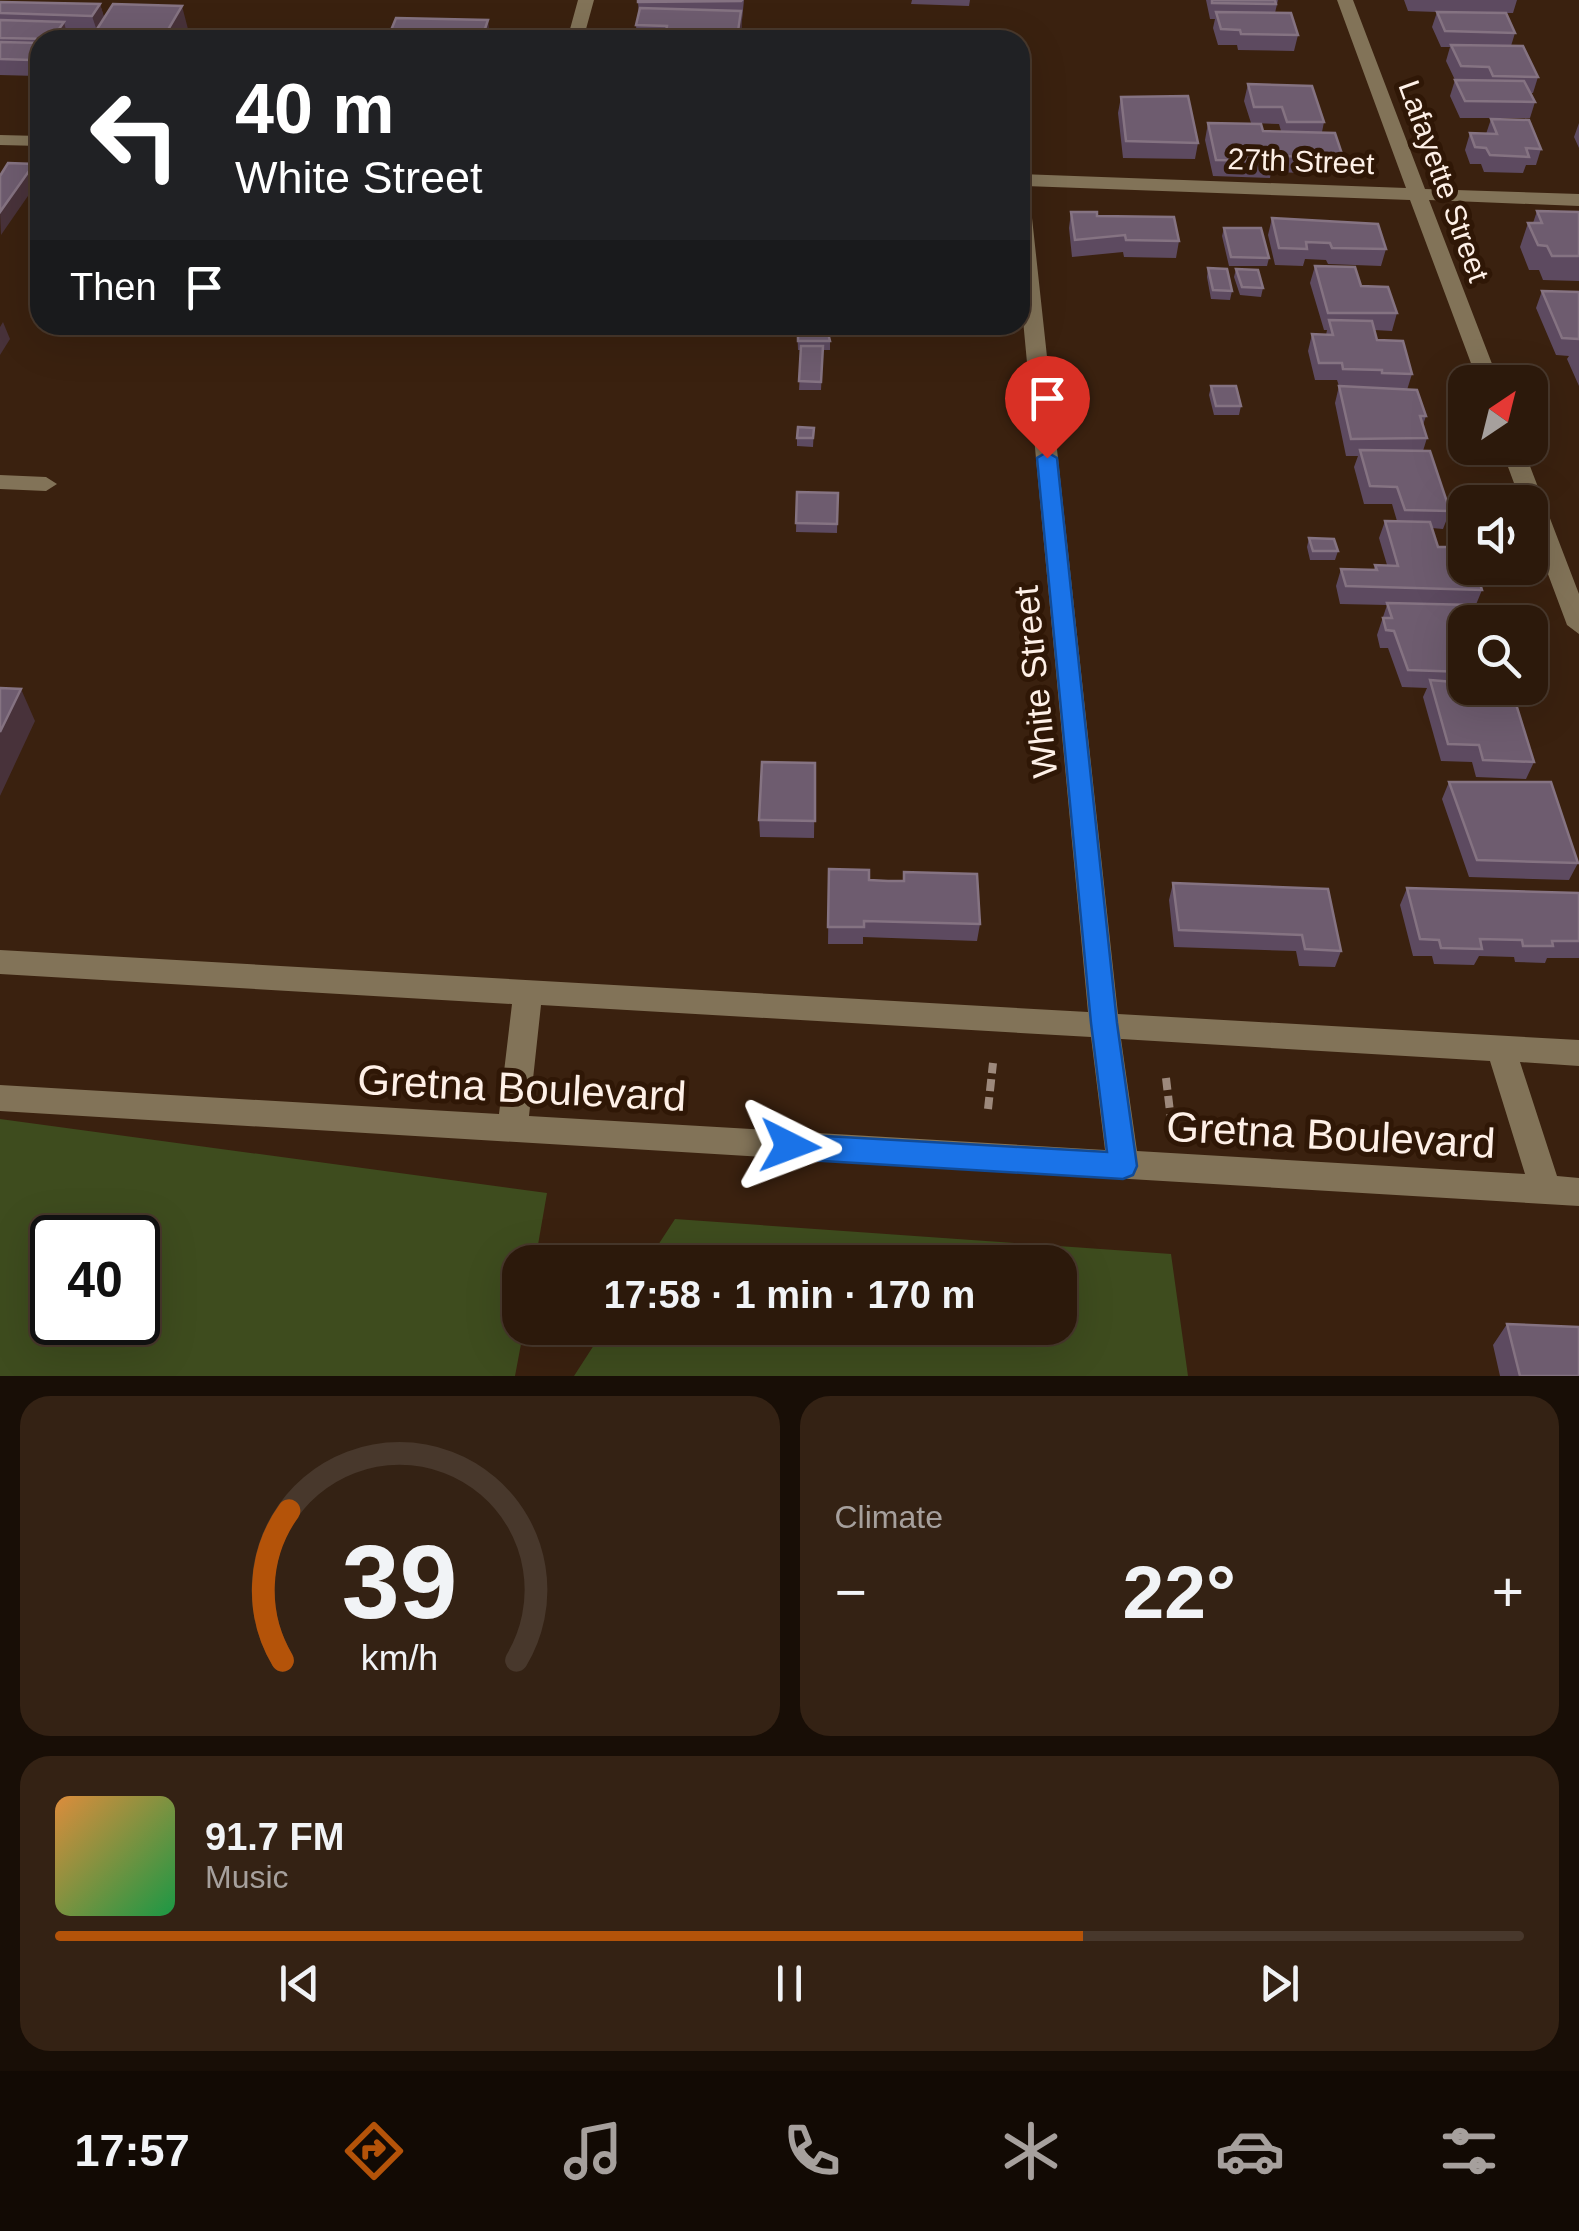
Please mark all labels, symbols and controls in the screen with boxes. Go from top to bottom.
icon: left [70,70,200,200]
text: 40 m [235,70,395,148]
street label: Lafayette Street [1392,76,1496,287]
street label: 27th Street [1227,142,1376,180]
text: White Street [235,152,483,203]
icon: arrive [177,260,232,315]
text: Then [70,266,157,308]
pin [1005,356,1090,459]
north arrow [1448,365,1548,465]
map controls [1448,365,1548,705]
icon: arrive [1020,371,1075,426]
button: sound [1448,485,1548,585]
street label: White Street [1006,584,1064,780]
button: search [1448,605,1548,705]
street label: Gretna Boulevard [356,1056,688,1120]
position arrow [738,1094,842,1198]
street label: Gretna Boulevard [1165,1103,1497,1167]
speed limit sign: 40 [30,1215,160,1345]
text: 17:58 · 1 min · 170 m [604,1274,975,1316]
text: Climate [835,1499,943,1535]
text: 39 [342,1524,458,1640]
text: 22° [1123,1550,1236,1634]
text: − [835,1561,867,1623]
text: + [1492,1561,1524,1623]
text: km/h [361,1638,438,1678]
text: 91.7 FM [205,1816,344,1858]
text: Music [205,1859,289,1895]
icon: previous [272,1956,327,2011]
icon: pause [762,1956,817,2011]
icon: next [1252,1956,1307,2011]
icon: directions [339,2116,409,2186]
icon: music [558,2116,628,2186]
icon: phone [777,2116,847,2186]
icon: climate [996,2116,1066,2186]
icon: car [1215,2116,1285,2186]
icon: filters [1434,2116,1504,2186]
text: 17:57 [75,2125,190,2176]

